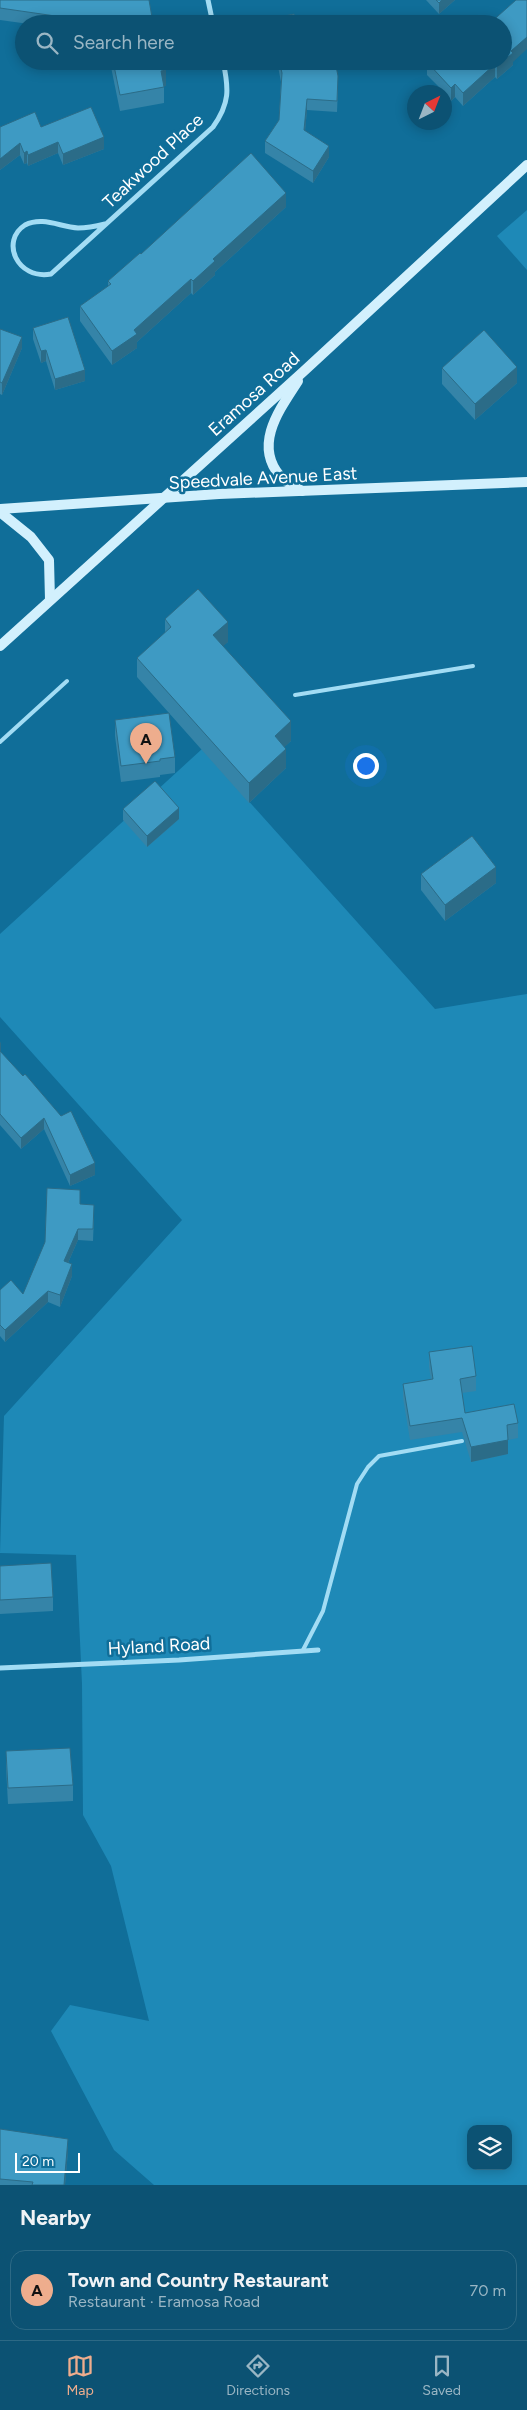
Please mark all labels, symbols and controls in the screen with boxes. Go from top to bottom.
search box [15,15,512,70]
icon: search [33,29,61,57]
text: Search here [73,31,175,54]
north arrow [407,85,452,130]
street label: Teakwood Place [98,109,208,213]
street label: Eramosa Road [204,347,304,441]
street label: Speedvale Avenue East [168,462,358,494]
pin: A [130,723,162,764]
your location [353,753,379,779]
street label: Hyland Road [107,1632,211,1660]
map controls [467,2125,512,2170]
button: layers [467,2125,512,2170]
scale bar [15,2150,80,2173]
text: 20 m [22,2153,54,2170]
text: Nearby [20,2205,91,2230]
text: Town and Country Restaurant [68,2269,329,2292]
text: A [31,2281,43,2300]
text: 70 m [470,2281,506,2300]
text: Restaurant · Eramosa Road [68,2292,260,2311]
tab: Map [66,2352,94,2399]
tab: Directions [226,2352,290,2399]
tab: Saved [422,2352,461,2399]

